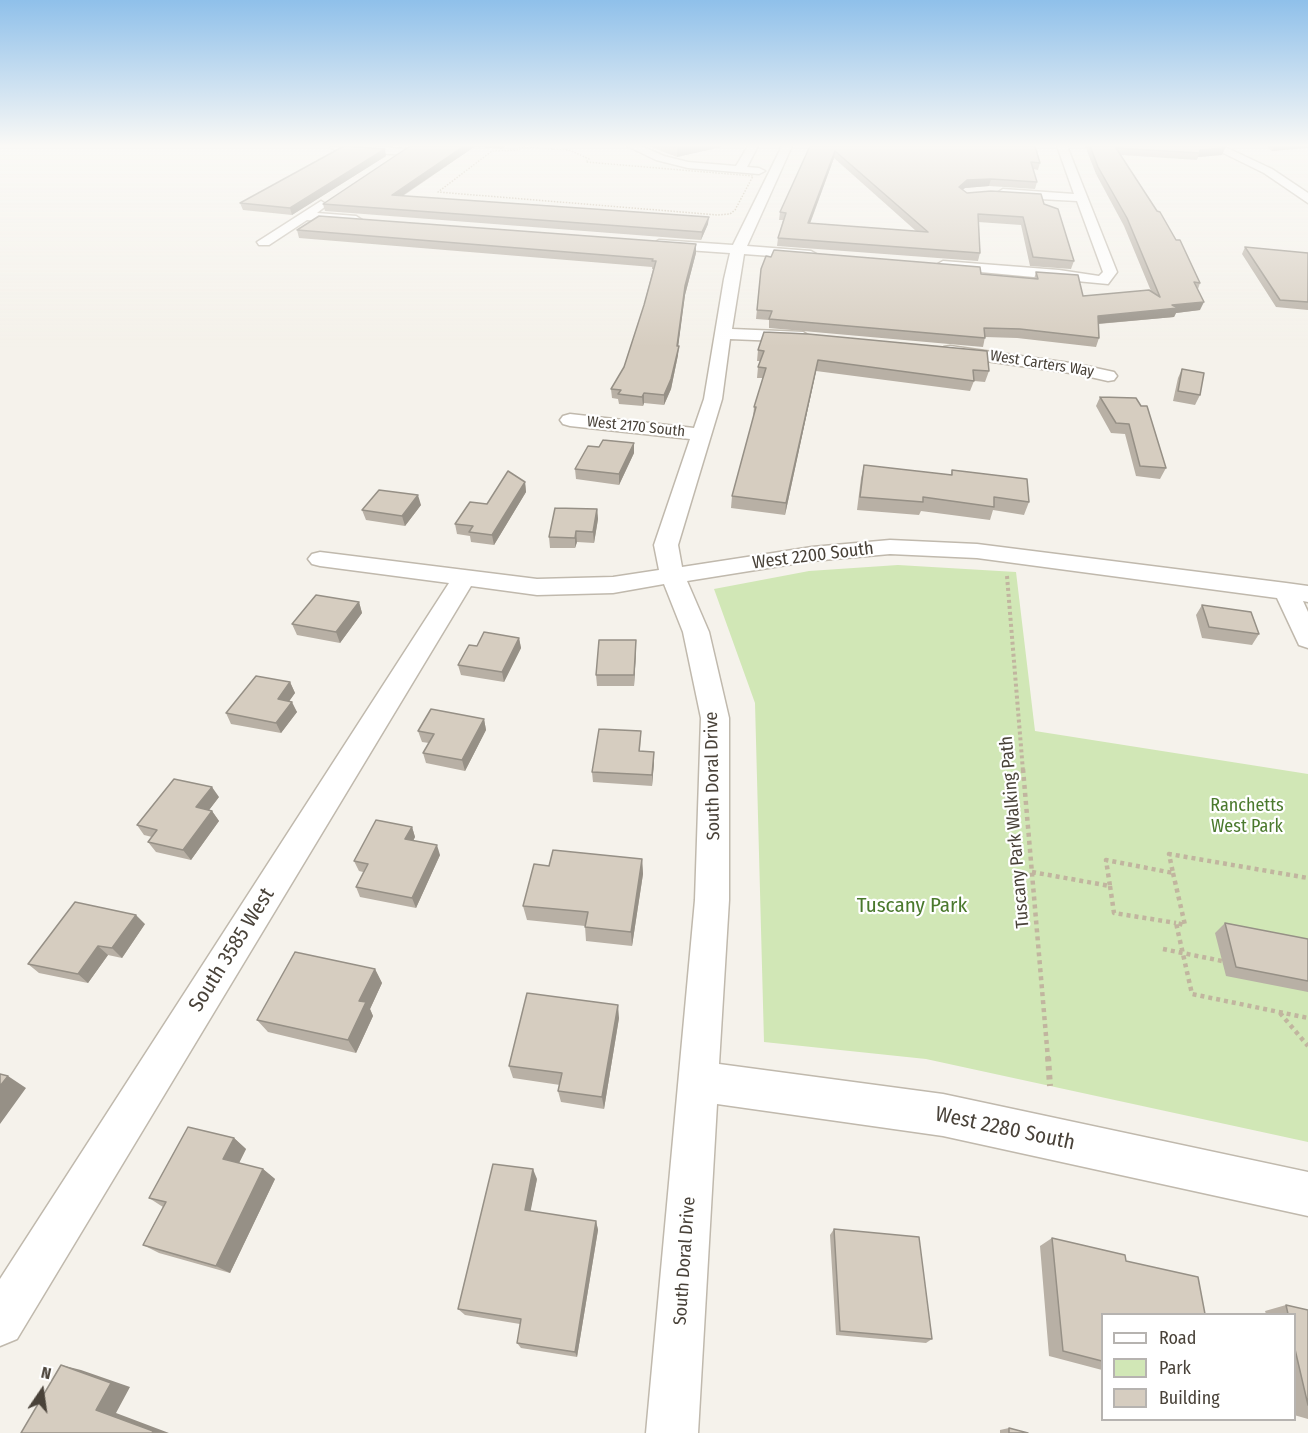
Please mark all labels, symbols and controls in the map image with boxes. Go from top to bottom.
street label: West Carters Way [989,347,1095,381]
street label: West 2170 South [586,413,686,441]
street label: West 2200 South [751,538,875,574]
street label: South Doral Drive [701,711,725,841]
street label: Tuscany Park Walking Path [996,735,1034,929]
park label: Ranchetts West Park [1210,795,1284,838]
street label: South 3585 West [184,883,280,1017]
park label: Tuscany Park [857,893,967,919]
street label: West 2280 South [933,1102,1077,1156]
street label: South Doral Drive [670,1196,700,1326]
legend [1101,1313,1296,1421]
text: Road [1159,1327,1196,1349]
text: Park [1159,1357,1191,1379]
north arrow [12,1361,72,1421]
text: N [39,1363,53,1383]
text: Building [1159,1387,1220,1409]

